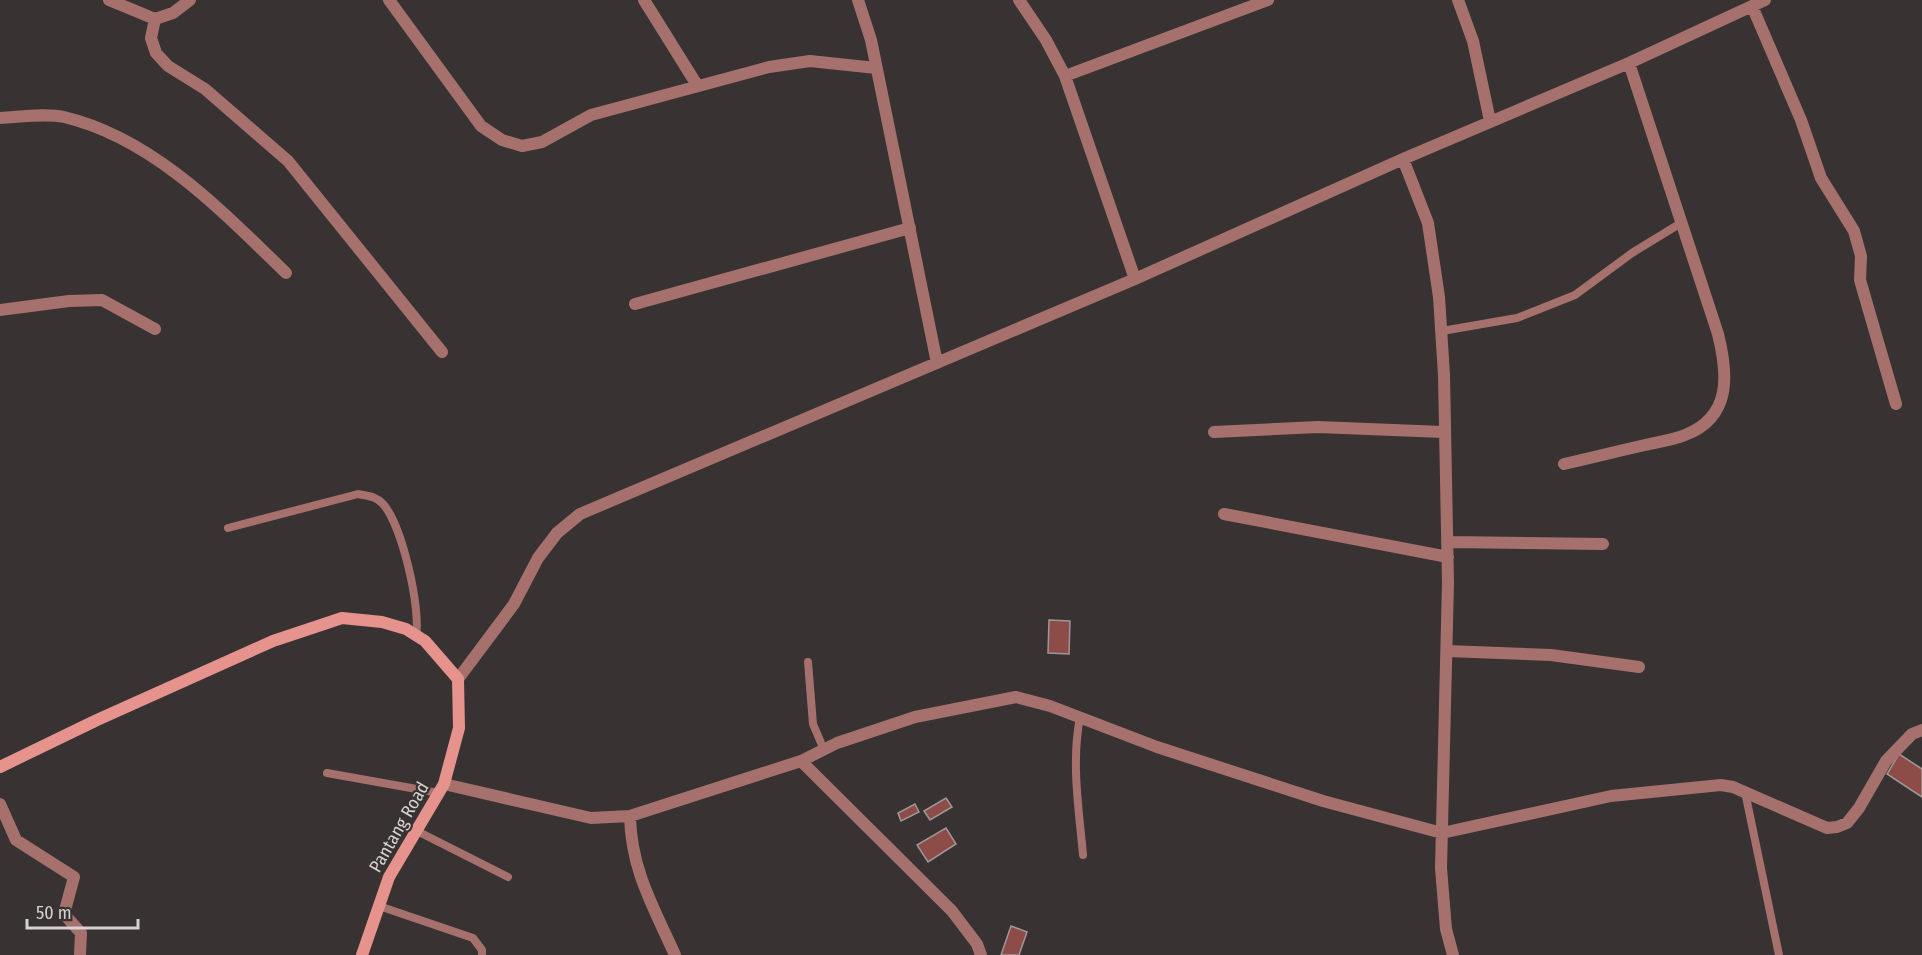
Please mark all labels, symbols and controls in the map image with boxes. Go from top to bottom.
street label: Pantang Road [364,778,434,876]
scale bar [27,892,138,930]
text: 50 m [36,902,72,924]

